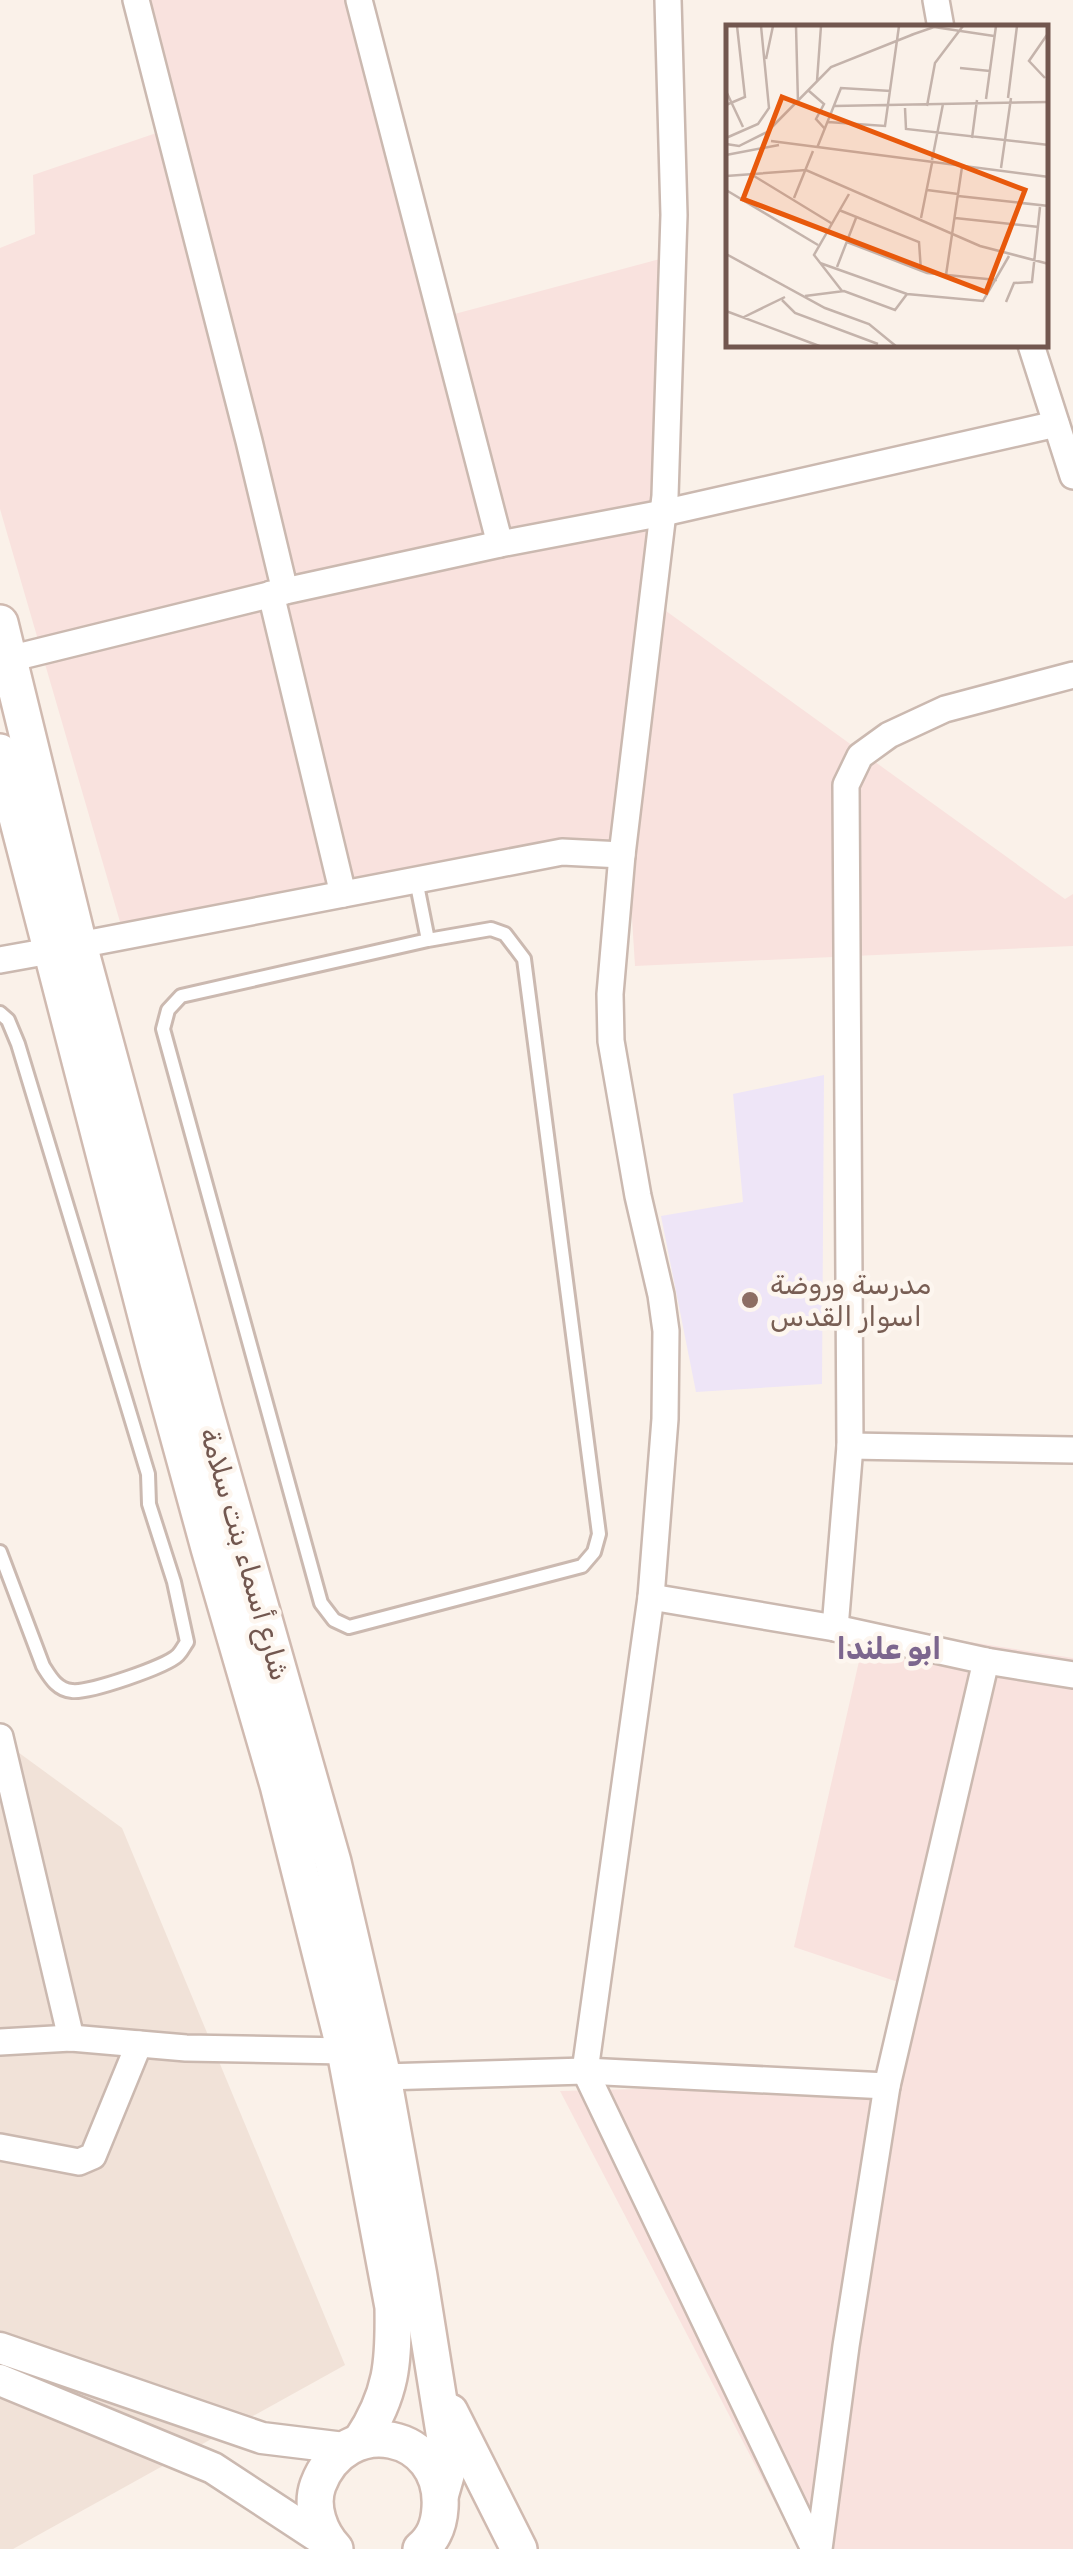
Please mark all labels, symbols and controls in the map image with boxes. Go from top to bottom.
inset map [726,25,1048,348]
place label: مدرسة وروضة اسوار القدس [770,1268,931,1333]
marker: مدرسة وروضة اسوار القدس [739,1289,761,1311]
street label: شارع أسماء بنت سلامة [190,1424,297,1685]
district label: ابو علندا [837,1631,941,1667]

